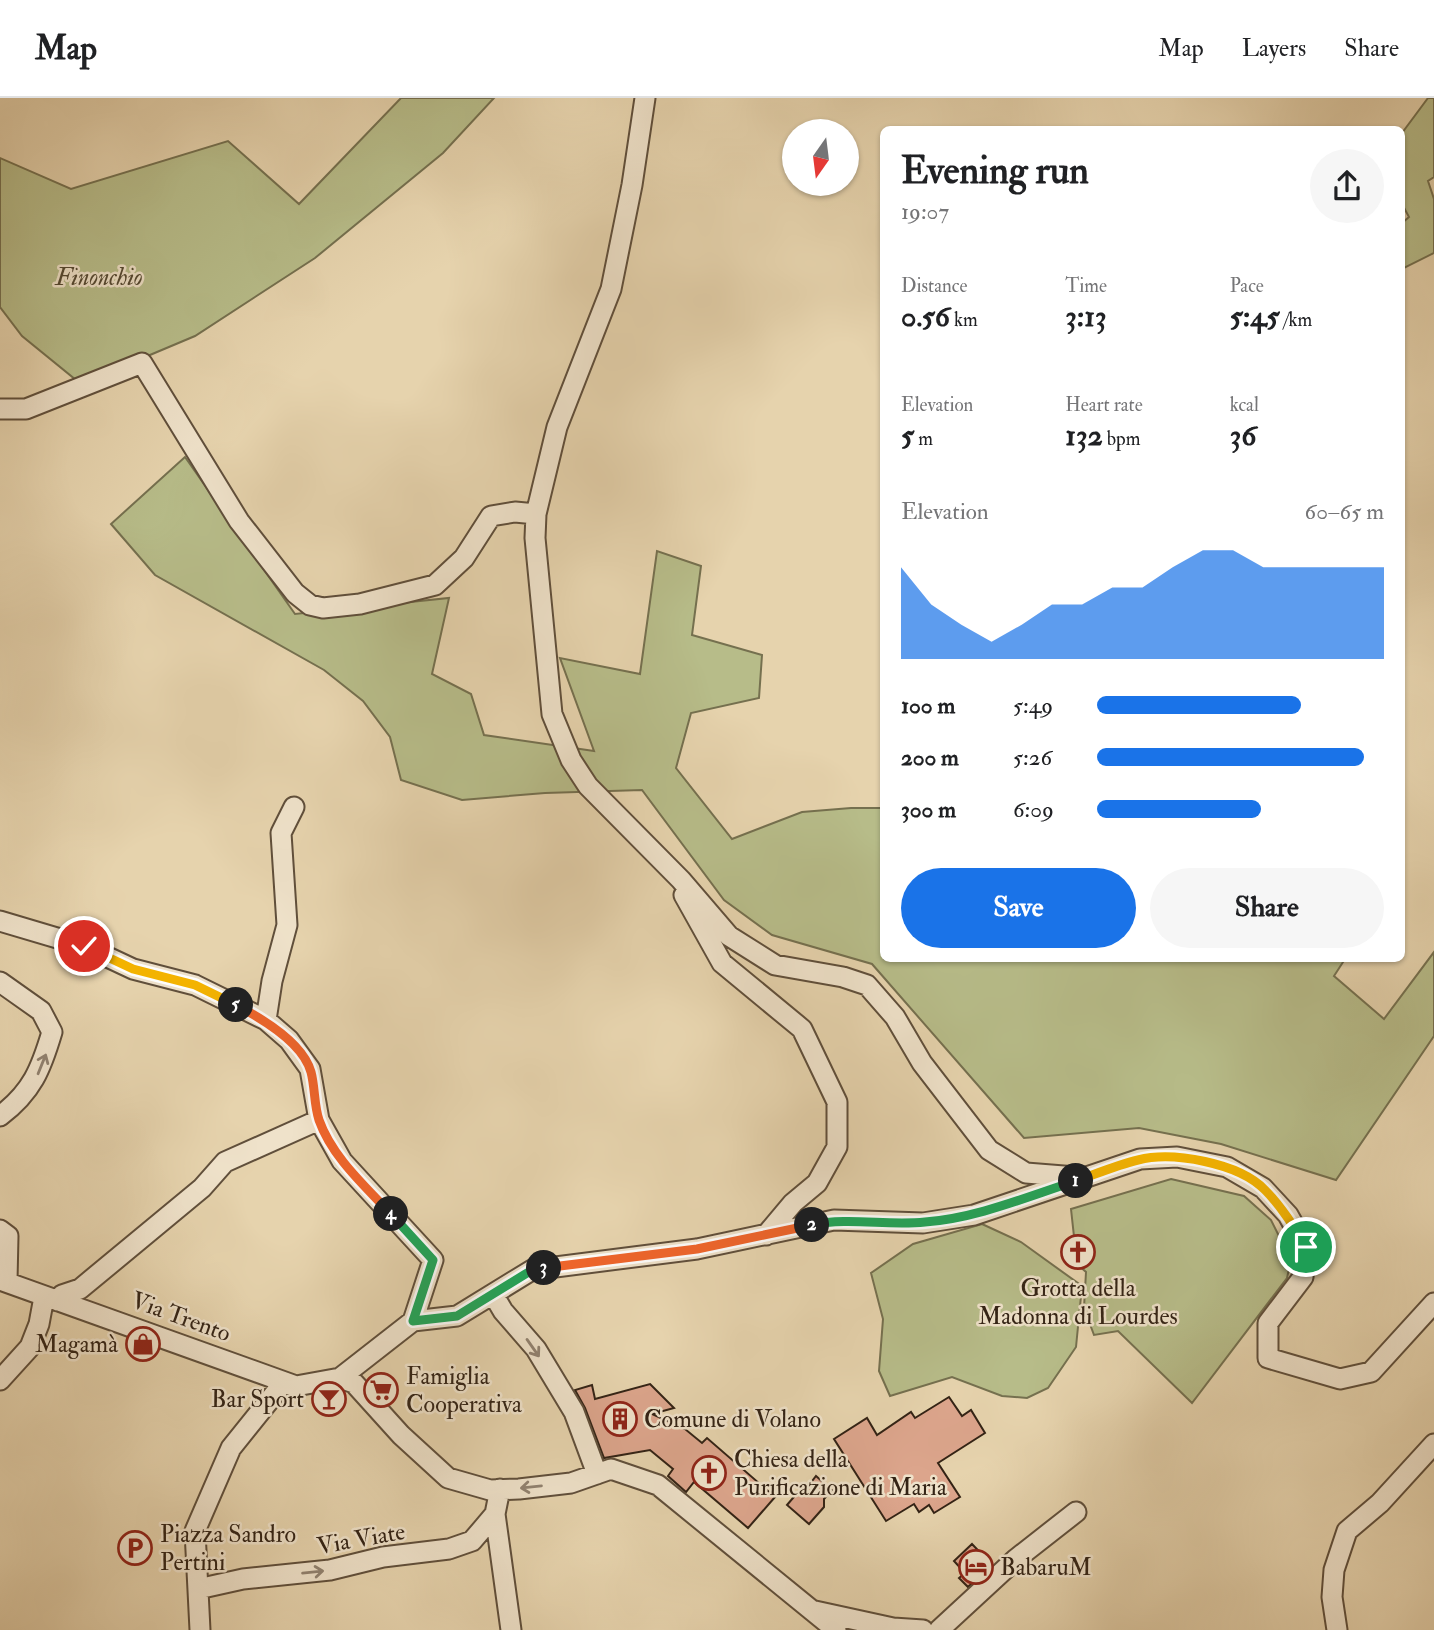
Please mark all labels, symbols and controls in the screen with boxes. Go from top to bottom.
text: Map [35,28,97,69]
text: Map [1159,33,1204,64]
text: Layers [1242,33,1306,64]
text: Share [1344,33,1399,64]
north arrow [782,119,859,196]
map controls [782,119,859,196]
text: Evening run [901,147,1089,195]
button: share [1310,149,1384,223]
text: 19:07 [901,197,949,226]
park label: Finonchio [55,262,143,293]
text: Distance [901,274,967,298]
text: Time [1065,274,1107,298]
text: Pace [1230,274,1264,298]
text: 0.56 [901,298,950,335]
text: 3:13 [1065,298,1107,335]
text: 5:45 [1230,298,1280,335]
text: km [950,308,978,332]
text: /km [1280,308,1312,332]
text: Elevation [901,393,973,417]
text: Heart rate [1065,393,1143,417]
text: kcal [1230,393,1259,417]
text: 5 [901,417,914,454]
text: 132 [1065,417,1103,454]
text: 36 [1230,417,1256,454]
text: m [914,427,933,451]
text: bpm [1103,427,1140,451]
text: Elevation [901,497,989,526]
text: 60–65 m [1305,497,1384,526]
text: 100 m [901,691,955,720]
text: 5:49 [1013,691,1053,720]
text: 200 m [901,743,959,772]
text: 5:26 [1013,743,1052,772]
text: 300 m [901,795,956,824]
text: 6:09 [1013,795,1054,824]
button: Save [901,868,1136,948]
button: Share [1150,868,1384,948]
pin [54,916,114,976]
icon: check [65,927,103,965]
pin: 5 [218,988,254,1023]
text: 5 [231,992,240,1016]
one-way arrow [36,1053,49,1075]
pin: 1 [1058,1164,1094,1198]
text: 1 [1072,1168,1079,1192]
pin: 4 [374,1196,408,1232]
text: 4 [385,1201,396,1225]
pin: 2 [794,1208,830,1242]
text: 2 [807,1212,816,1236]
pin [1276,1217,1336,1277]
icon: arrive [1287,1228,1325,1266]
church icon: Grotta della Madonna di Lourdes [1059,1233,1097,1271]
pin: 3 [526,1250,562,1286]
text: 3 [540,1255,547,1279]
place label: Grotta della Madonna di Lourdes [978,1273,1178,1332]
street label: Via Trento [127,1285,235,1349]
shop icon: Magamà [124,1325,162,1363]
place label: Magamà [35,1329,119,1360]
one-way arrow [526,1338,540,1357]
place label: Famiglia Cooperativa [406,1361,523,1420]
supermarket icon: Famiglia Cooperativa [362,1371,400,1409]
bar icon: Bar Sport [310,1380,348,1418]
place label: Bar Sport [211,1384,304,1415]
building icon: Comune di Volano [601,1400,639,1438]
place label: Comune di Volano [644,1404,821,1435]
place label: Chiesa della Purificazione di Maria [734,1444,948,1503]
church icon: Chiesa della Purificazione di Maria [690,1454,728,1492]
one-way arrow [520,1481,543,1494]
street label: Via Viate [314,1516,408,1562]
place label: Piazza Sandro Pertini [160,1519,296,1578]
parking icon: Piazza Sandro Pertini [116,1529,154,1567]
hotel icon: BabaruM [957,1548,995,1586]
place label: BabaruM [1000,1552,1092,1583]
one-way arrow [301,1566,324,1579]

